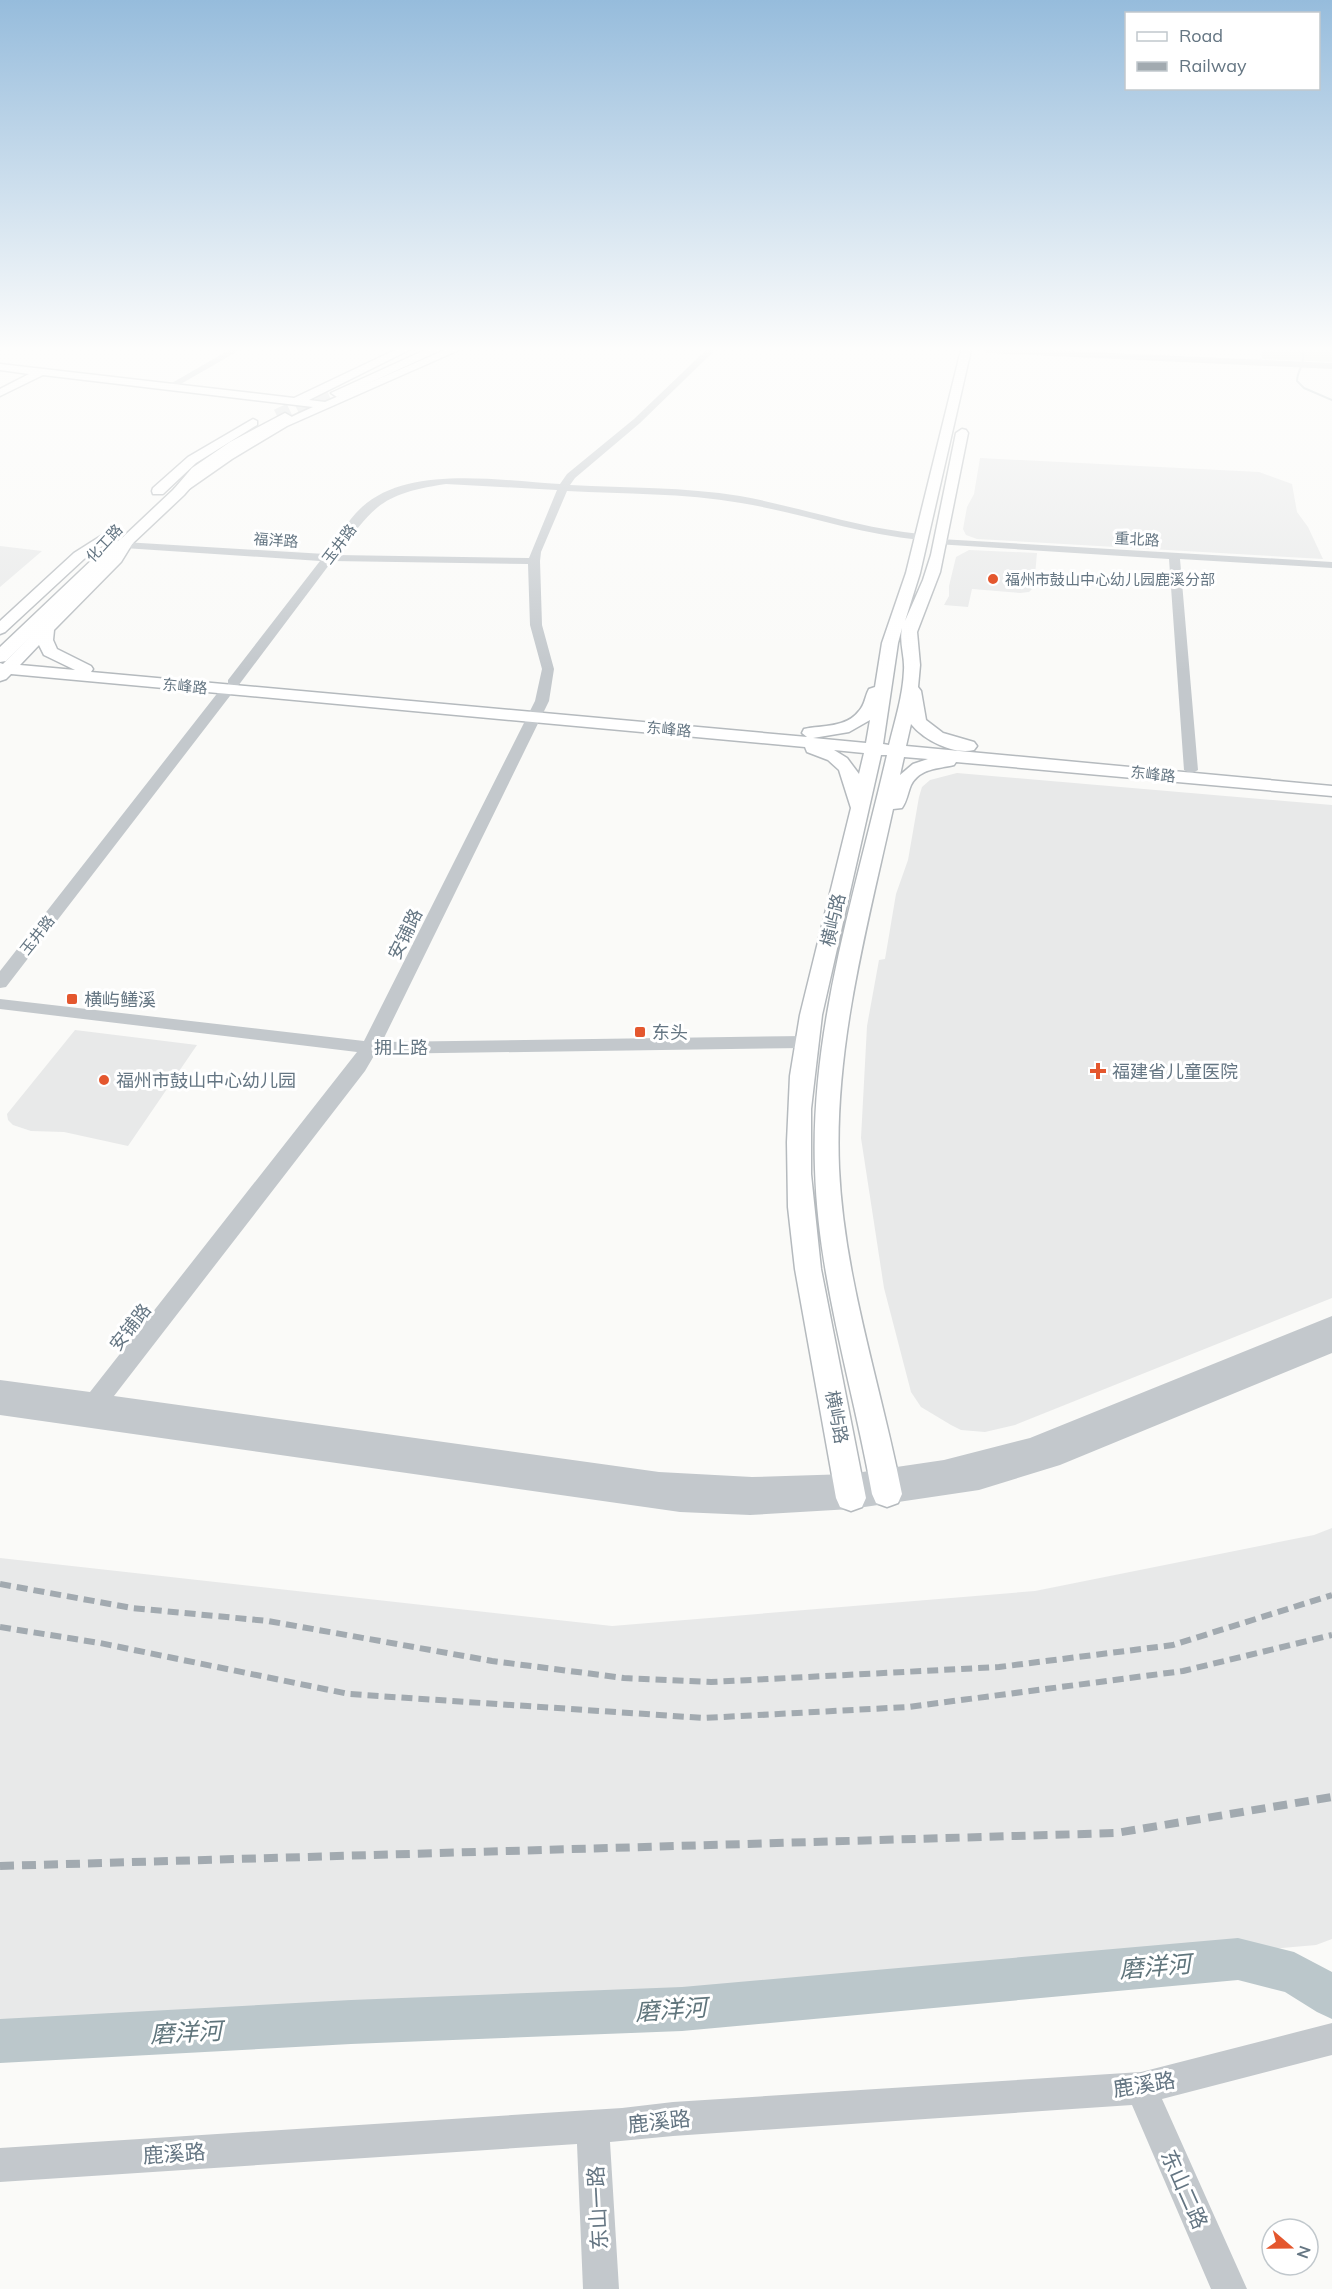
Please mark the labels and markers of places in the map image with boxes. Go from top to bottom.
place label: 福州市鼓山中心幼儿园鹿溪分部 [1005,570,1215,589]
marker: 福州市鼓山中心幼儿园鹿溪分部 [986,572,1000,586]
place label: 横屿鳝溪 [84,988,156,1011]
marker: 横屿鳝溪 [65,992,79,1006]
place label: 东头 [652,1021,688,1044]
marker: 东头 [633,1025,647,1039]
place label: 福建省儿童医院 [1112,1060,1238,1083]
marker: 福建省儿童医院 [1089,1062,1107,1080]
place label: 福州市鼓山中心幼儿园 [116,1069,296,1092]
marker: 福州市鼓山中心幼儿园 [97,1073,111,1087]

